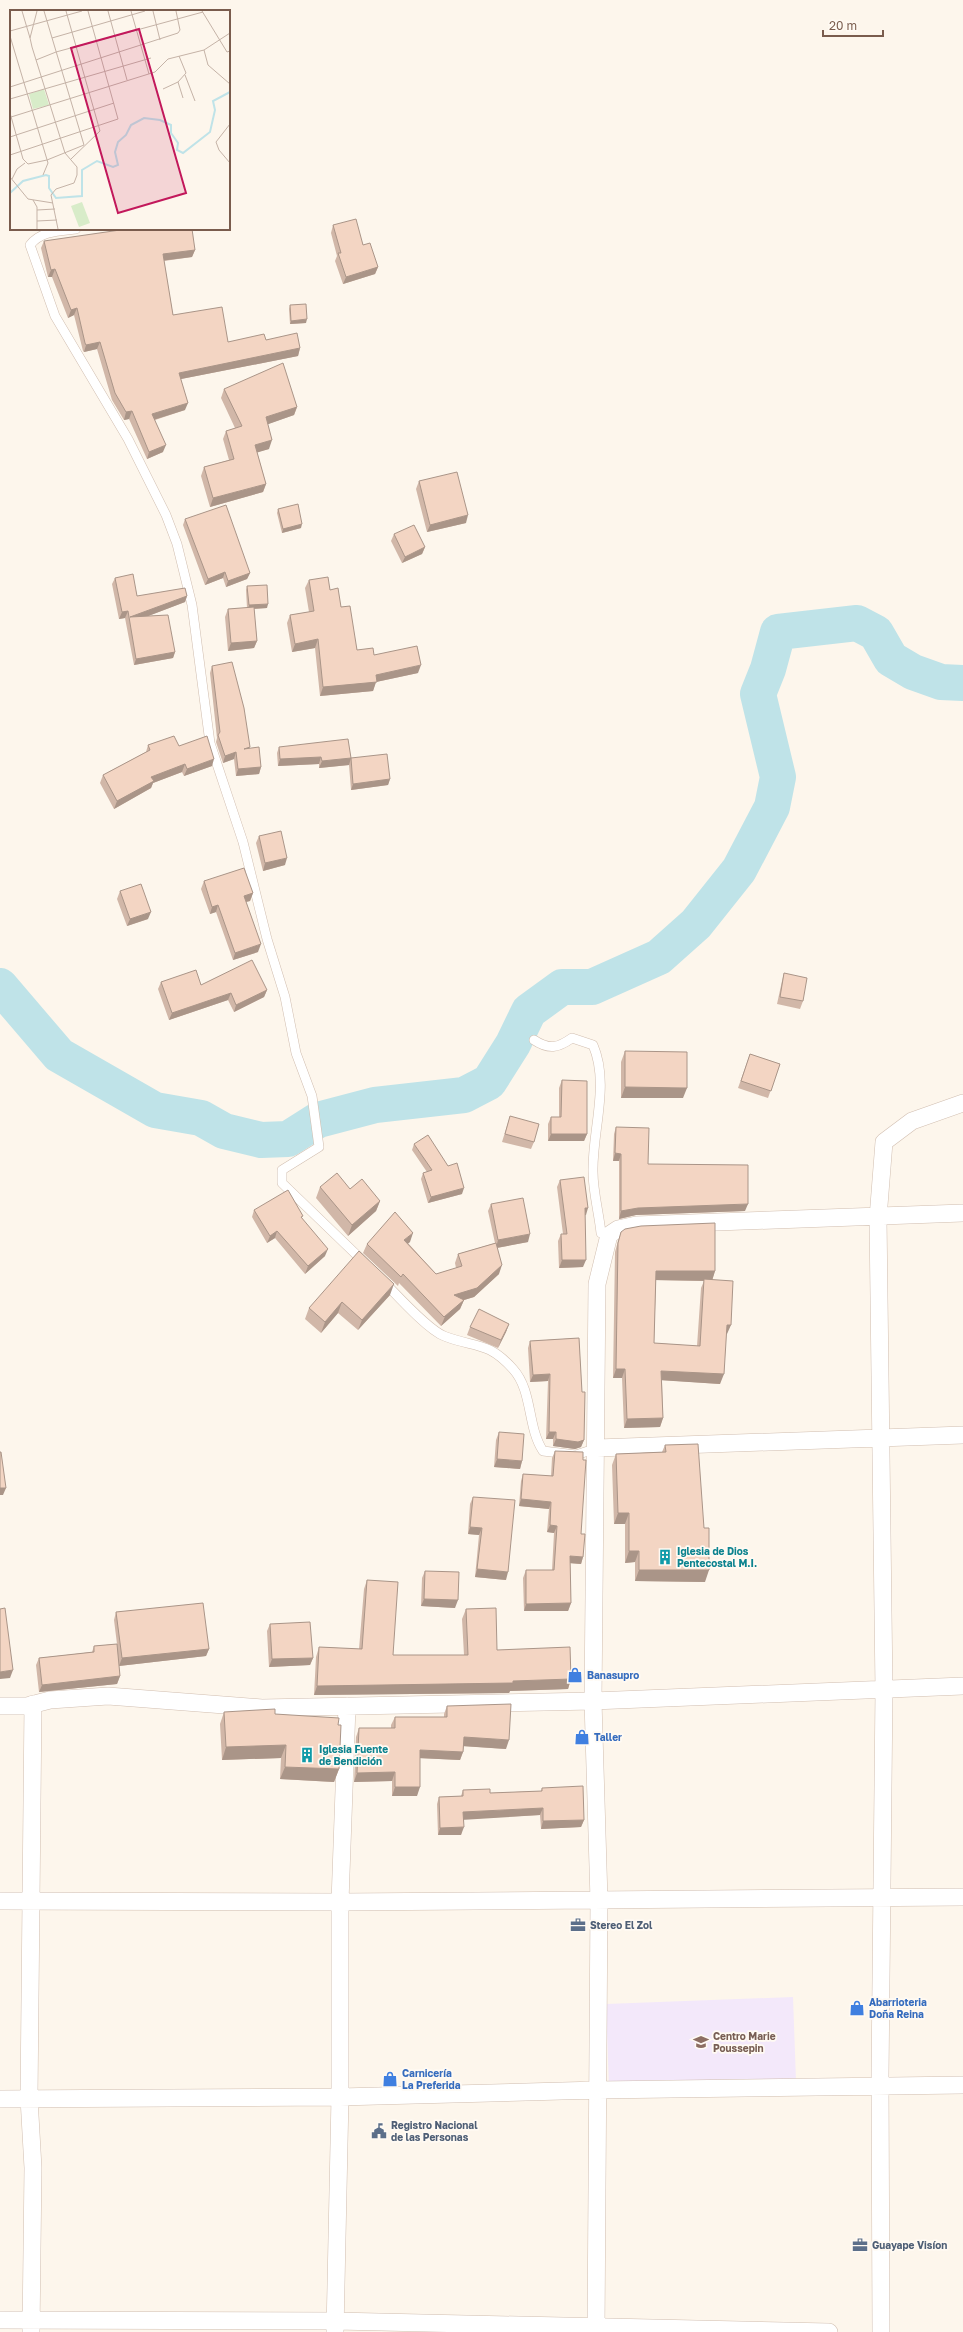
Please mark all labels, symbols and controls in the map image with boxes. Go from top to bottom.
inset map [10,10,230,230]
scale bar [823,12,883,38]
text: 20 m [829,18,857,33]
place label: Iglesia de Dios Pentecostal M.I. [677,1545,757,1569]
building icon: Iglesia de Dios Pentecostal M.I. [656,1548,674,1566]
shop icon: Banasupro [566,1666,584,1684]
place label: Banasupro [587,1669,639,1681]
shop icon: Taller [573,1728,591,1746]
place label: Taller [594,1731,622,1743]
place label: Iglesia Fuente de Bendición [319,1743,388,1767]
building icon: Iglesia Fuente de Bendición [298,1746,316,1764]
office icon: Stereo El Zol [569,1916,587,1934]
place label: Stereo El Zol [590,1919,653,1931]
place label: Abarrioteria Doña Reina [869,1996,927,2020]
shop icon: Abarrioteria Doña Reina [848,1999,866,2017]
place label: Centro Marie Poussepin [713,2030,776,2054]
school or university icon: Centro Marie Poussepin [692,2033,710,2051]
place label: Carnicería La Preferida [402,2067,461,2091]
shop icon: Carnicería La Preferida [381,2070,399,2088]
place label: Registro Nacional de las Personas [391,2119,478,2143]
public building icon: Registro Nacional de las Personas [370,2122,388,2140]
office icon: Guayape Visíon [851,2236,869,2254]
place label: Guayape Visíon [872,2239,947,2251]

